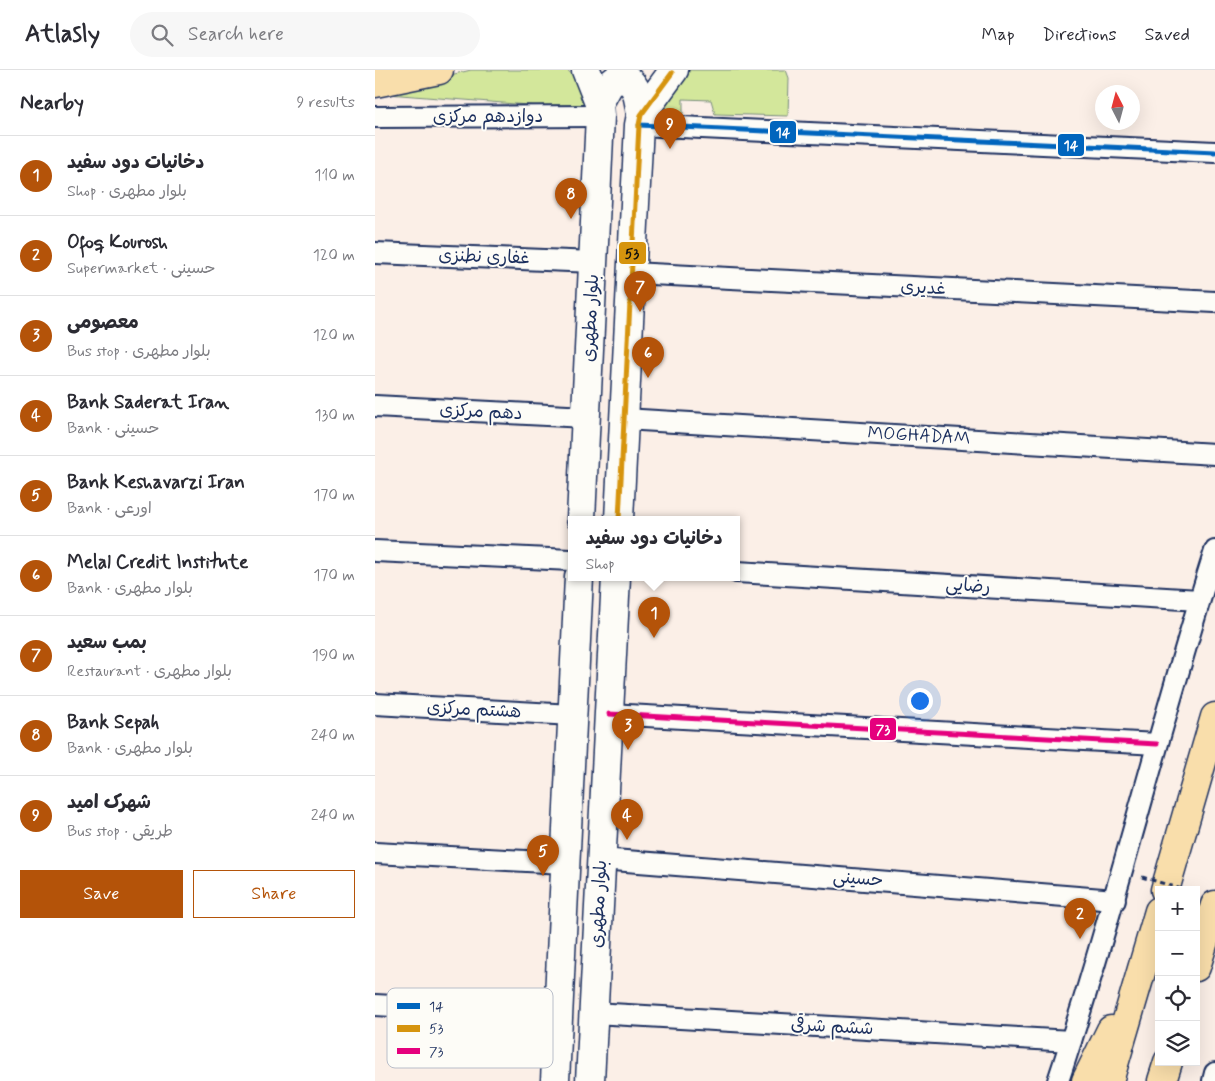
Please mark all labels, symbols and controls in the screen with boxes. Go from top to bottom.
search box [130,12,480,57]
text: Atlasly [25,19,100,50]
icon: search [148,21,176,49]
text: Search here [188,22,284,47]
text: Map [982,23,1015,47]
text: Directions [1043,23,1117,47]
text: Saved [1145,23,1190,47]
north arrow [1095,85,1140,130]
text: Nearby [20,89,84,117]
text: 9 results [297,92,355,113]
street label: دوازدهم مرکزی [433,105,543,130]
pin: 9 [654,108,686,149]
line badge: 14 [769,120,797,144]
text: 14 [776,124,791,142]
line badge: 14 [1057,133,1085,157]
text: 14 [1064,137,1079,155]
text: دخانیات دود سفید [67,150,204,175]
text: 1 [32,165,40,186]
text: 110 m [314,165,355,186]
pin: 8 [555,178,587,219]
text: Shop · بلوار مطهری [67,181,187,202]
text: Ofoq Kourosh [67,230,168,255]
line badge: 53 [618,241,647,265]
street label: غفاری نطنزی [438,243,530,271]
text: 2 [32,245,40,266]
text: 120 m [313,245,355,266]
text: 53 [625,245,639,263]
text: Supermarket · حسینی [67,258,216,279]
pin: 7 [624,271,656,312]
street label: بلوار مطهری [577,273,605,363]
street label: غدیری [900,275,946,301]
text: معصومی [67,310,139,335]
text: 3 [32,325,40,346]
text: 120 m [313,325,355,346]
pin: 6 [632,337,664,378]
text: Bus stop · بلوار مطهری [67,341,211,362]
text: Bank Saderat Iran [67,390,229,415]
street label: دهم مرکزی [439,398,523,427]
text: 4 [31,405,41,426]
text: 130 m [314,405,355,426]
text: Bank · حسینی [67,418,160,439]
street label: MOGHADAM [867,421,971,451]
text: Bank Keshavarzi Iran [67,470,245,495]
text: 5 [31,485,41,506]
text: 170 m [313,485,355,506]
text: Bank · اورعی [67,498,152,519]
popup [568,516,740,581]
text: دخانیات دود سفید [585,526,723,551]
text: Melal Credit Institute [67,550,248,575]
text: Shop [585,554,615,575]
text: 6 [32,565,40,586]
text: 170 m [313,565,355,586]
street label: رضایی [945,572,991,600]
text: Bank · بلوار مطهری [67,578,193,599]
pin: 1 [638,597,670,638]
text: بمب سعید [67,630,147,655]
text: 7 [31,645,41,666]
text: 190 m [312,645,355,666]
text: Restaurant · بلوار مطهری [67,661,232,682]
your location [907,688,933,714]
street label: هشتم مرکزی [426,696,522,725]
pin: 3 [612,709,644,750]
text: Bank Sepah [67,710,159,735]
line badge: 73 [869,717,897,741]
text: 73 [876,721,890,739]
text: 8 [31,725,41,746]
text: 240 m [311,725,355,746]
text: Bank · بلوار مطهری [67,738,193,759]
text: شهرک امید [67,790,151,815]
pin: 4 [611,799,643,840]
text: 9 [32,805,40,826]
text: 240 m [311,805,355,826]
text: Bus stop · طریقی [67,821,173,842]
pin: 5 [527,835,559,876]
street label: بلوار مطهری [585,859,613,949]
street label: حسینی [832,865,884,893]
button: Save [20,870,183,918]
button: Share [193,870,355,918]
map controls [1155,886,1200,1066]
button: + [1155,886,1200,931]
pin: 2 [1064,898,1096,939]
button: − [1155,931,1200,976]
button: locate [1155,976,1200,1021]
legend [387,988,553,1068]
text: 14 [429,998,444,1016]
street label: ششم شرقی [790,1012,874,1042]
text: 53 [429,1020,443,1038]
button: layers [1155,1021,1200,1066]
text: 73 [429,1043,443,1061]

